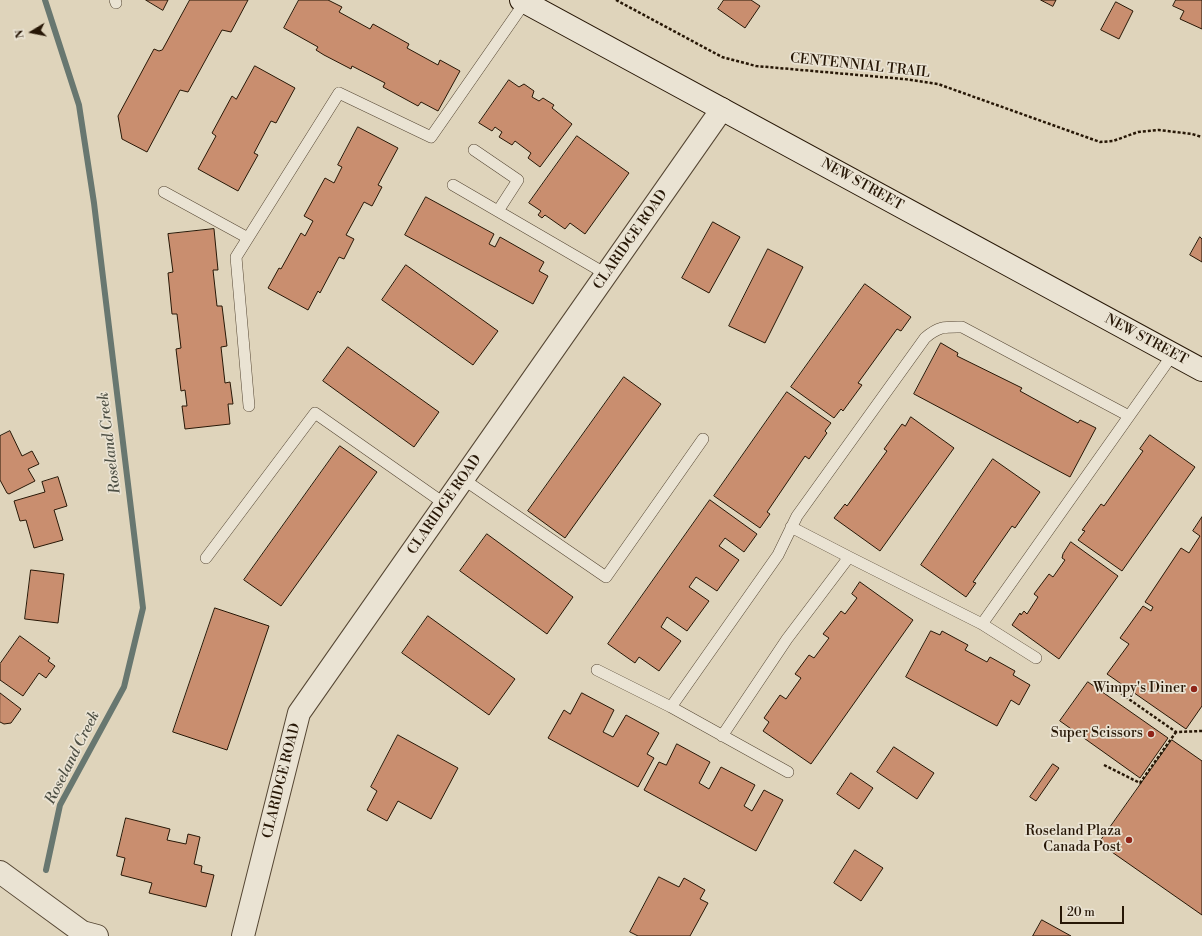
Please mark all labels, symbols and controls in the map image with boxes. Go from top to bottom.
north arrow [12,12,52,52]
text: N [13,29,28,40]
street label: CENTENNIAL TRAIL [789,50,931,82]
street label: NEW STREET [818,155,906,215]
street label: CLARIDGE ROAD [590,187,672,293]
street label: NEW STREET [1102,311,1190,369]
water label: Roseland Creek [95,391,125,495]
street label: CLARIDGE ROAD [404,452,486,558]
place label: Wimpy's Diner [1093,681,1186,697]
marker: Wimpy's Diner [1189,684,1199,694]
water label: Roseland Creek [42,708,104,808]
street label: CLARIDGE ROAD [260,722,304,840]
place label: Super Scissors [1051,726,1143,742]
marker: Super Scissors [1146,729,1156,739]
place label: Roseland Plaza Canada Post [1025,824,1121,856]
marker: Roseland Plaza Canada Post [1124,835,1134,845]
scale bar [1062,898,1126,924]
text: 20 m [1067,905,1095,920]

